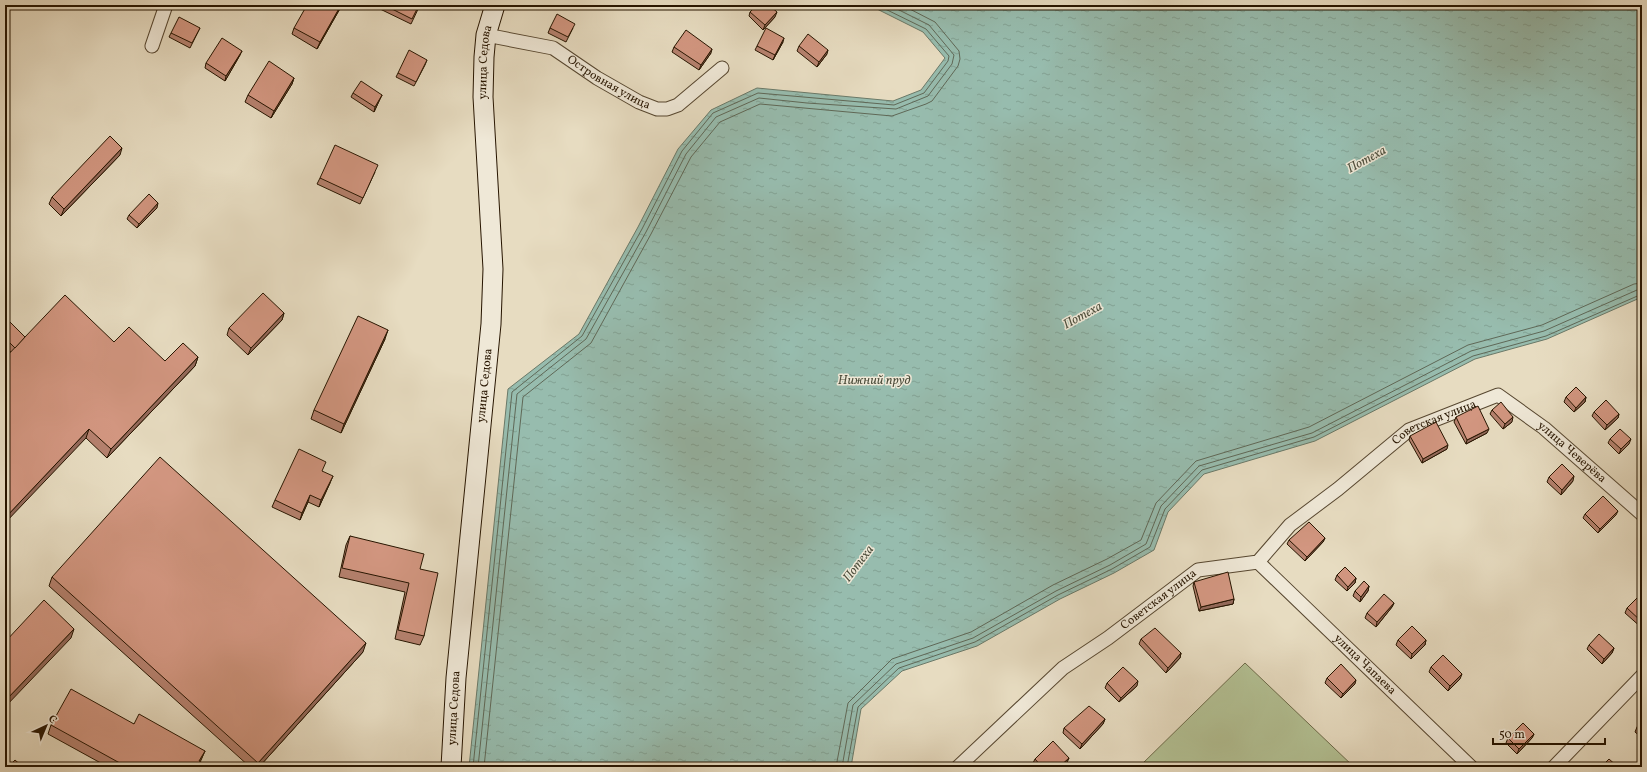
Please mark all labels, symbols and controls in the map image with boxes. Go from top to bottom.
street label: улица Седова [475,23,497,100]
street label: Островная улица [564,52,653,114]
water label: Потеха [1344,142,1390,178]
water label: Потеха [1060,298,1106,334]
street label: улица Седова [473,348,497,424]
water label: Нижний пруд [838,372,910,390]
street label: Советская улица [1389,396,1479,449]
street label: улица Чеверёва [1534,418,1609,487]
water label: Потеха [839,542,879,586]
street label: Советская улица [1117,566,1200,634]
street label: улица Чапаева [1330,631,1399,698]
street label: улица Седова [444,670,465,746]
north arrow [26,706,66,746]
text: С [44,712,60,728]
scale bar [1493,720,1605,746]
text: 50 m [1499,727,1525,743]

